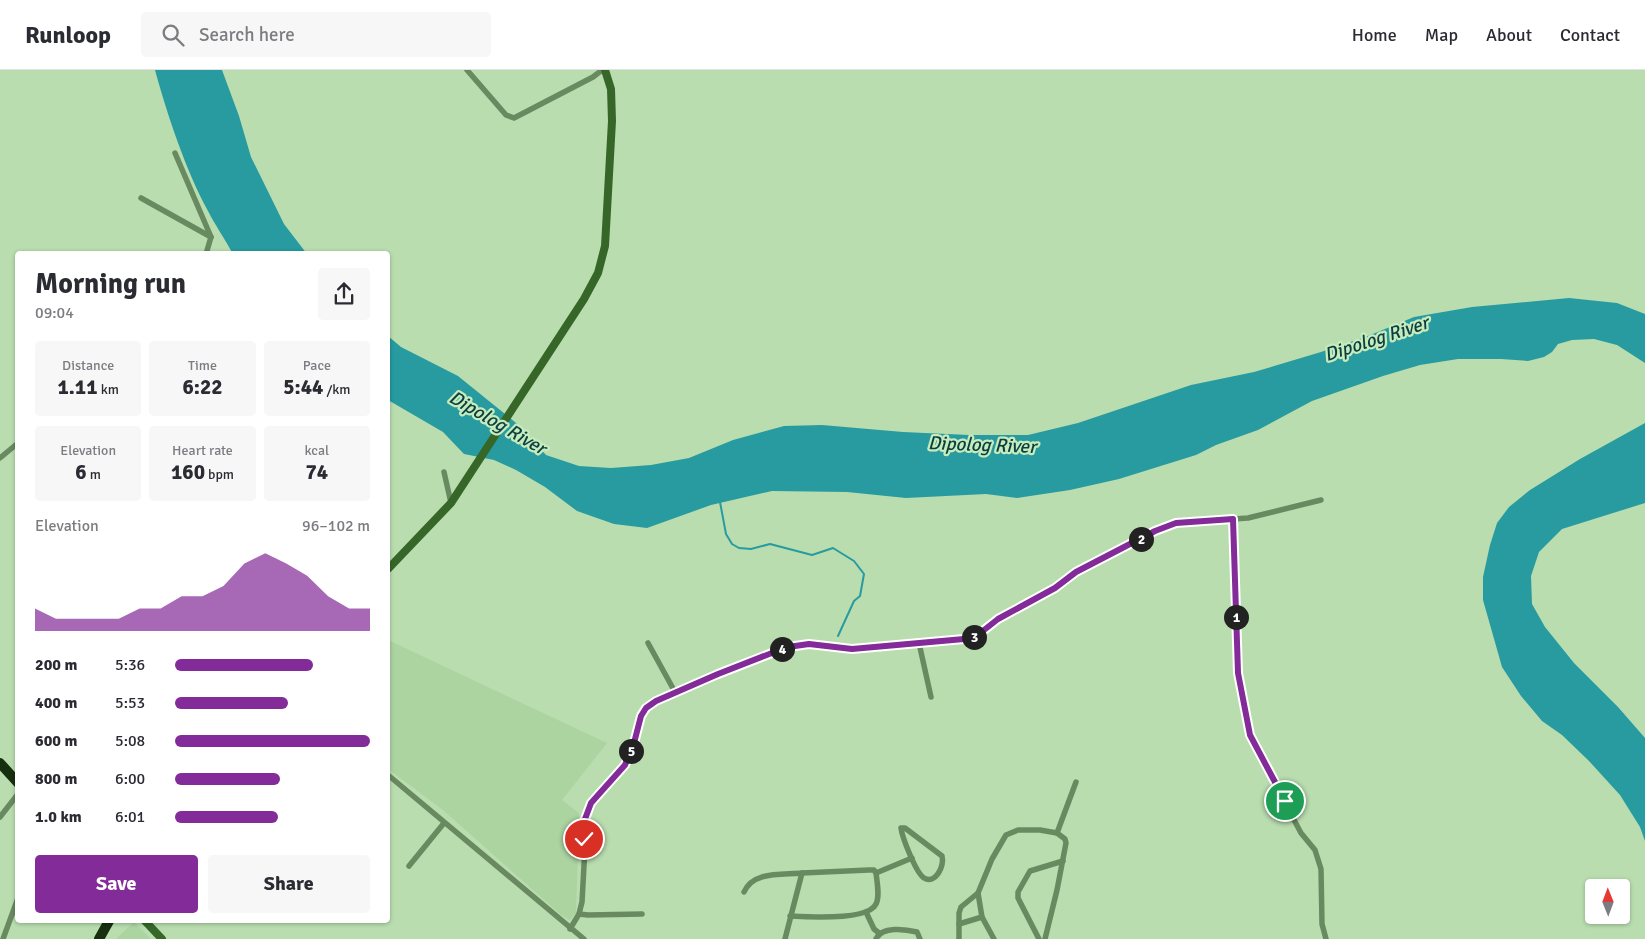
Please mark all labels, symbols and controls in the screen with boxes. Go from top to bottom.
search box [141,12,491,57]
text: Runloop [25,20,111,50]
icon: search [159,21,187,49]
text: Search here [199,23,295,47]
text: Home [1352,24,1397,46]
text: Map [1425,24,1458,46]
text: About [1486,24,1532,46]
text: Contact [1560,24,1620,46]
text: Morning run [35,267,186,301]
button: share [318,268,370,320]
text: 09:04 [35,303,74,323]
water label: Dipolog River [1321,310,1434,367]
text: Distance [62,357,114,374]
text: Time [188,357,217,374]
text: Pace [303,357,331,374]
text: 1.11 [58,374,98,400]
text: 6:22 [182,374,223,400]
text: 5:44 [283,374,323,400]
text: km [98,381,119,398]
text: /km [323,381,351,398]
water label: Dipolog River [445,385,553,462]
water label: Dipolog River [928,431,1039,459]
text: Elevation [60,442,116,459]
text: Heart rate [172,442,233,459]
text: kcal [305,442,329,459]
text: 6 [75,459,87,485]
text: 160 [171,459,205,485]
text: 74 [305,459,328,485]
text: m [87,466,101,483]
text: bpm [205,466,234,483]
text: Elevation [35,516,99,536]
text: 96–102 m [302,516,370,536]
pin: 2 [1128,526,1154,552]
text: 2 [1138,531,1145,548]
pin: 1 [1224,604,1248,630]
text: 1 [1233,609,1240,626]
pin: 3 [962,624,986,650]
text: 3 [971,629,978,646]
pin: 4 [770,636,794,662]
text: 4 [779,641,786,658]
text: 200 m [35,655,77,675]
text: 5:36 [115,655,145,675]
text: 400 m [35,693,77,713]
text: 5:53 [115,693,145,713]
text: 600 m [35,731,77,751]
text: 5:08 [115,731,145,751]
pin: 5 [618,738,644,764]
text: 5 [628,743,635,760]
text: 800 m [35,769,77,789]
text: 6:00 [115,769,145,789]
pin [1264,780,1306,822]
icon: arrive [1271,787,1299,815]
text: 1.0 km [35,807,82,827]
text: 6:01 [115,807,145,827]
pin [563,818,605,860]
icon: check [570,825,598,853]
button: Save [35,855,198,913]
button: Share [208,855,370,913]
north arrow [1585,879,1630,924]
map controls [1585,879,1630,924]

